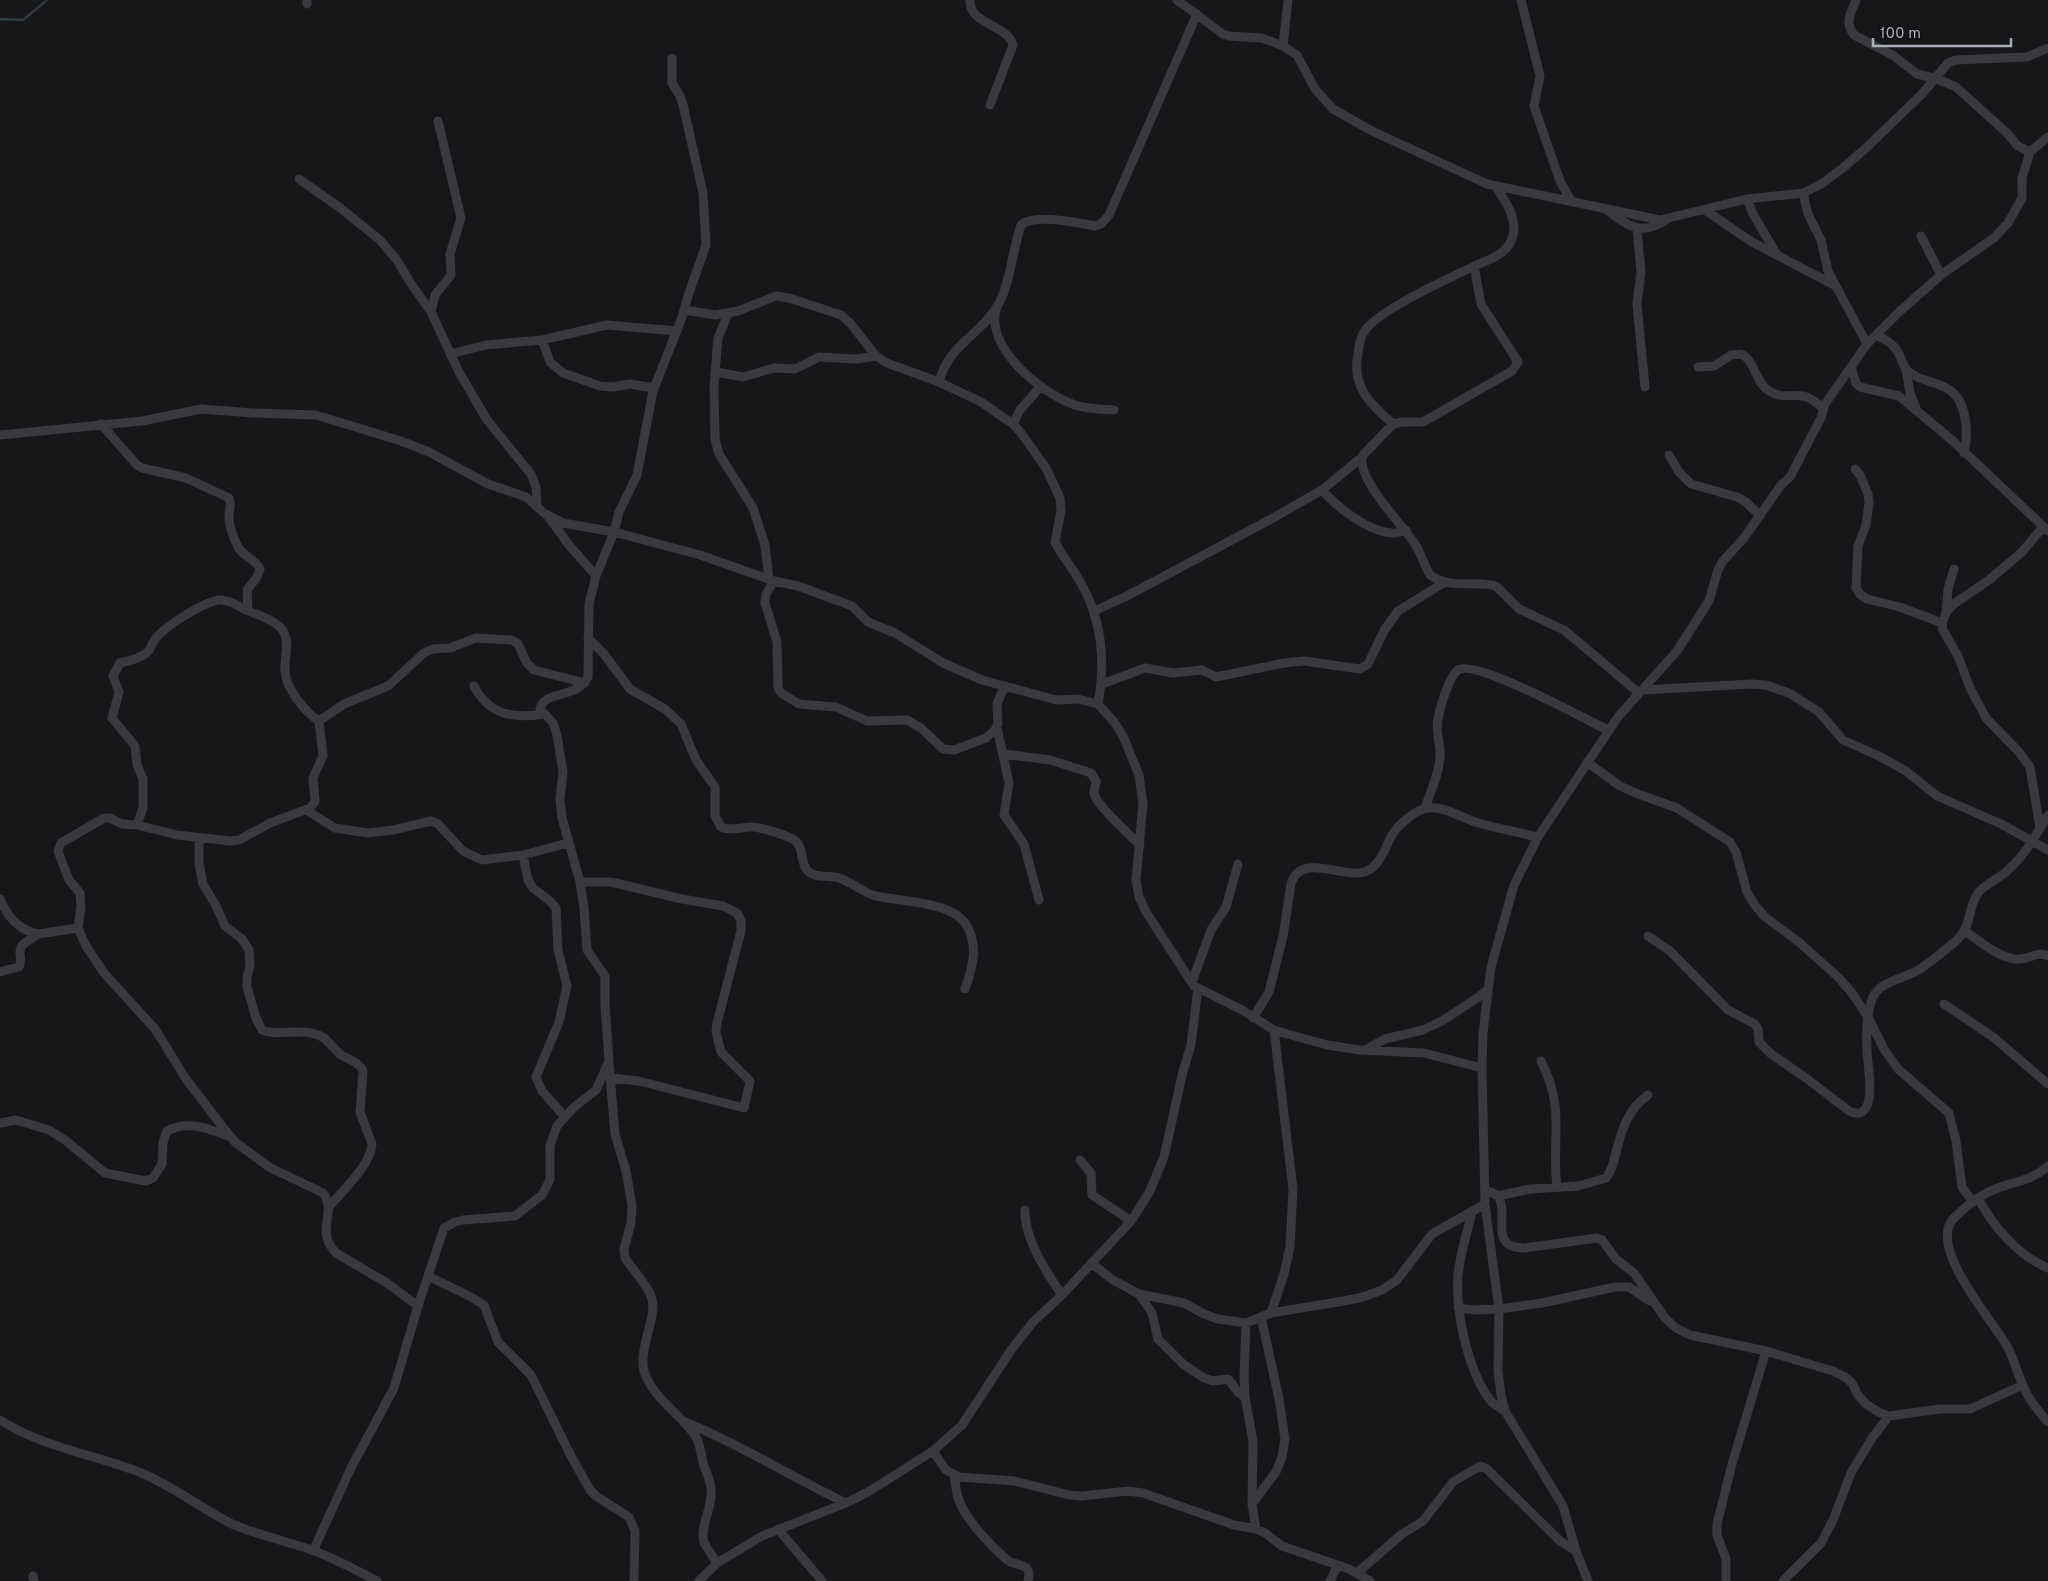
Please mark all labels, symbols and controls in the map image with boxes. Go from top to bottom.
scale bar [1873,15,2010,47]
text: 100 m [1880,25,1921,44]

